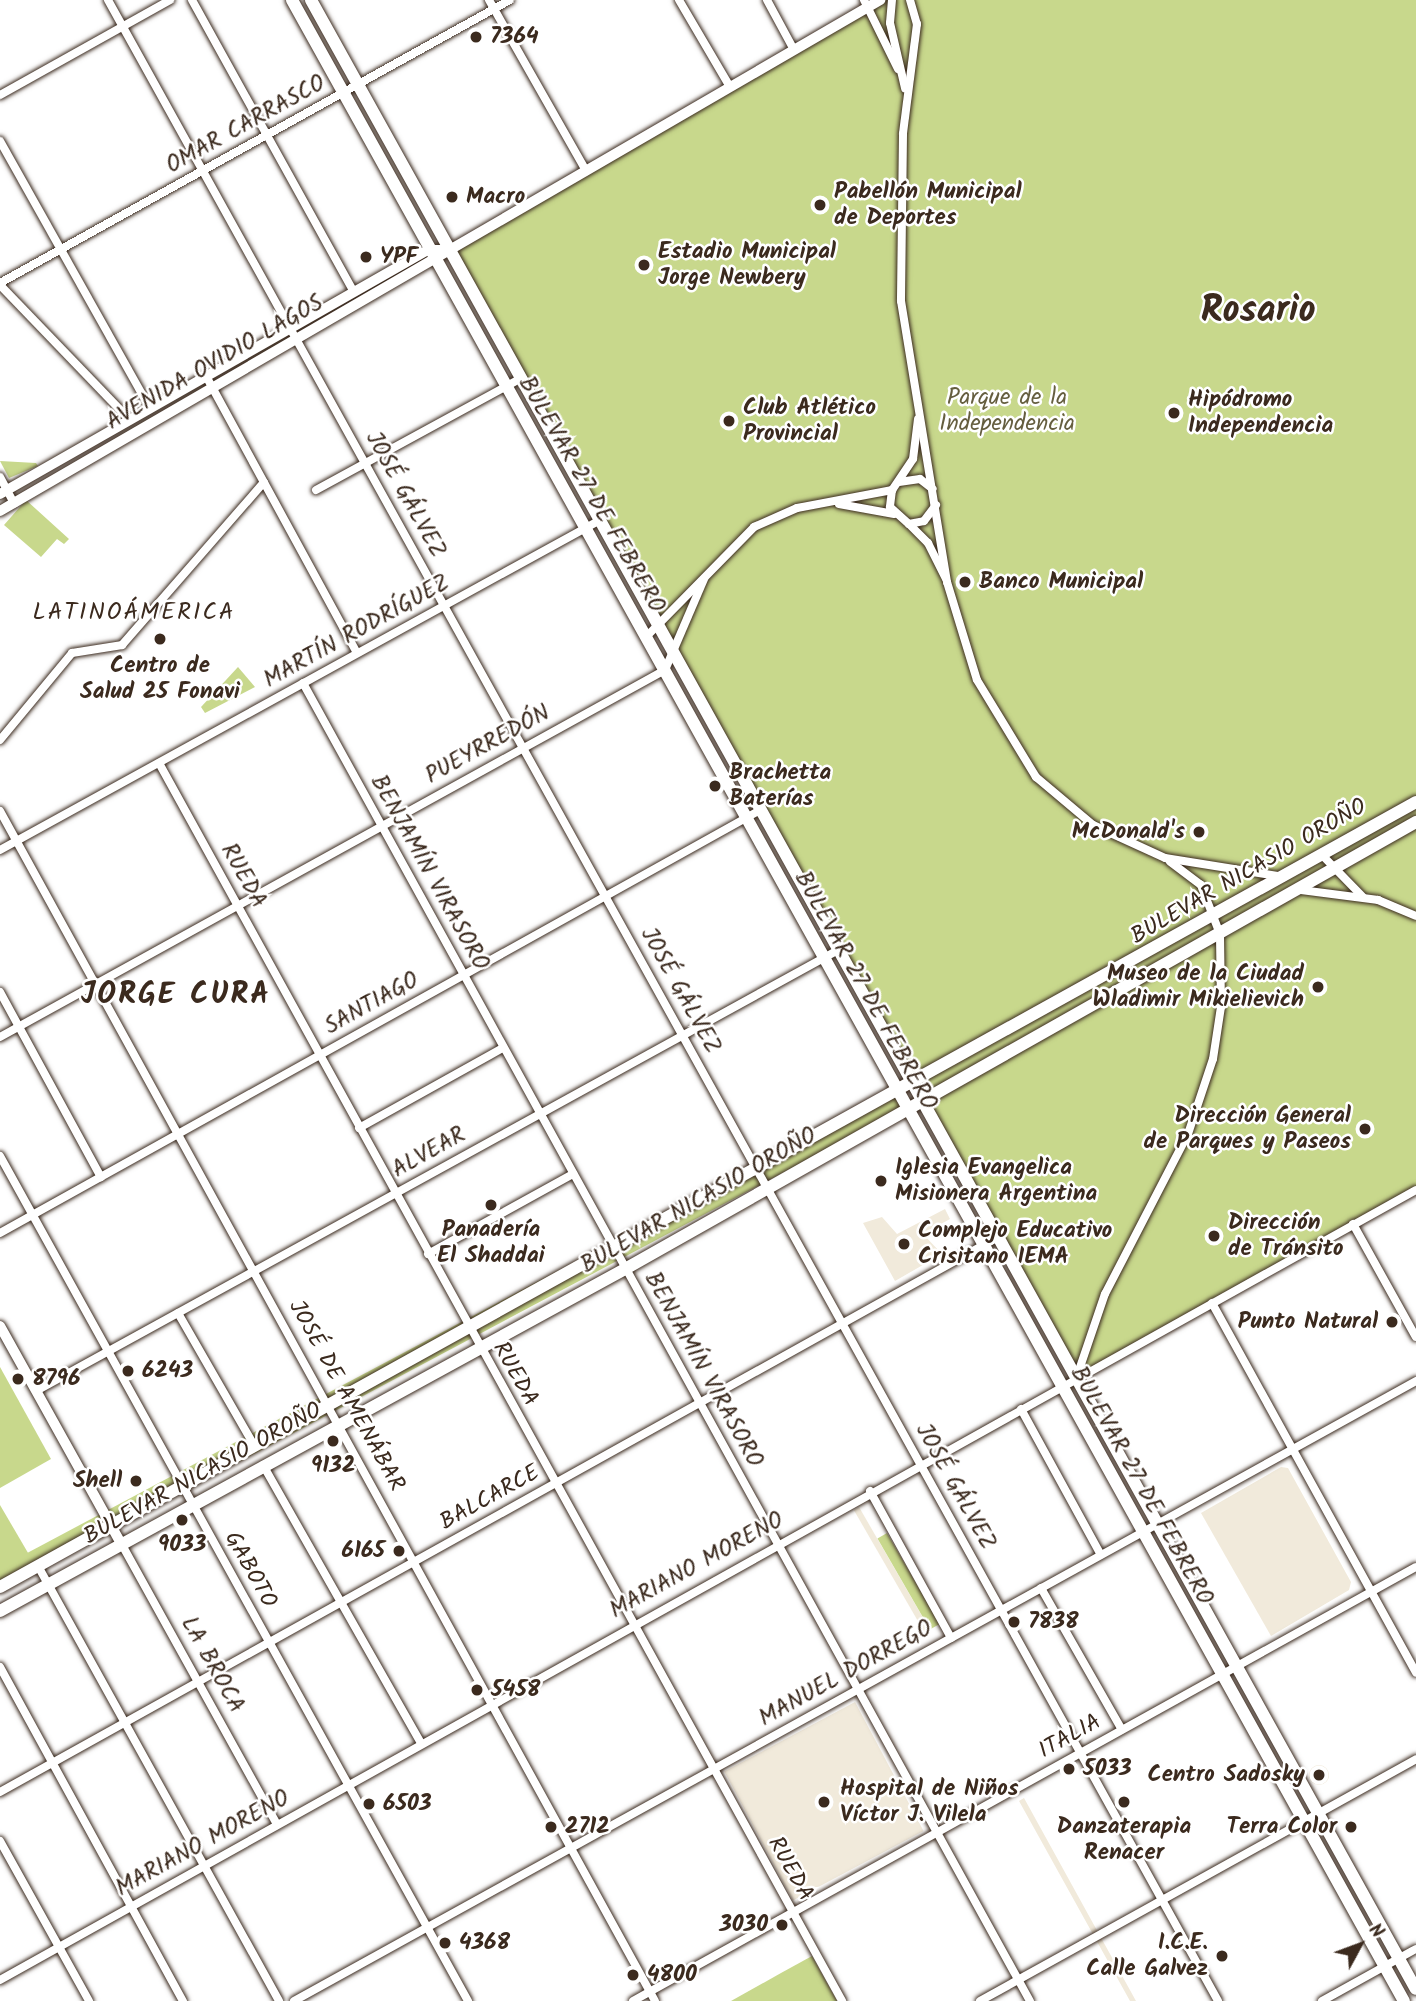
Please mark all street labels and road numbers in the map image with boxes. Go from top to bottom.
street label: OMAR CARRASCO [162,70,330,180]
street label: AVENIDA OVIDIO LAGOS [102,290,328,436]
street label: BULEVAR 27 DE FEBRERO [512,372,670,618]
street label: JOSÉ GÁLVEZ [359,427,451,563]
street label: MARTÍN RODRÍGUEZ [259,569,455,695]
street label: PUEYRREDÓN [421,700,555,790]
street label: BENJAMÍN VIRASORO [364,770,494,976]
street label: BULEVAR NICASIO OROÑO [1126,793,1372,951]
street label: RUEDA [214,839,272,913]
street label: BULEVAR 27 DE FEBRERO [788,867,942,1115]
street label: JOSÉ GÁLVEZ [634,923,726,1059]
street label: SANTIAGO [320,967,424,1041]
street label: ALVEAR [387,1122,471,1184]
street label: BULEVAR NICASIO OROÑO [576,1122,822,1280]
street label: BENJAMÍN VIRASORO [638,1267,768,1473]
street label: JOSÉ DE AMENÁBAR [282,1296,410,1496]
street label: RUEDA [486,1337,544,1411]
street label: BULEVAR 27 DE FEBRERO [1064,1362,1218,1610]
street label: BULEVAR NICASIO OROÑO [79,1397,327,1551]
street label: JOSÉ GÁLVEZ [909,1419,1001,1555]
street label: BALCARCE [435,1459,545,1537]
street label: MARIANO MORENO [605,1507,789,1625]
street label: GABOTO [218,1527,282,1613]
street label: LA BROCA [174,1612,250,1718]
street label: MANUEL DORREGO [754,1615,938,1733]
street label: ITALIA [1034,1709,1106,1765]
street label: MARIANO MORENO [111,1785,295,1903]
street label: RUEDA [761,1832,819,1906]

